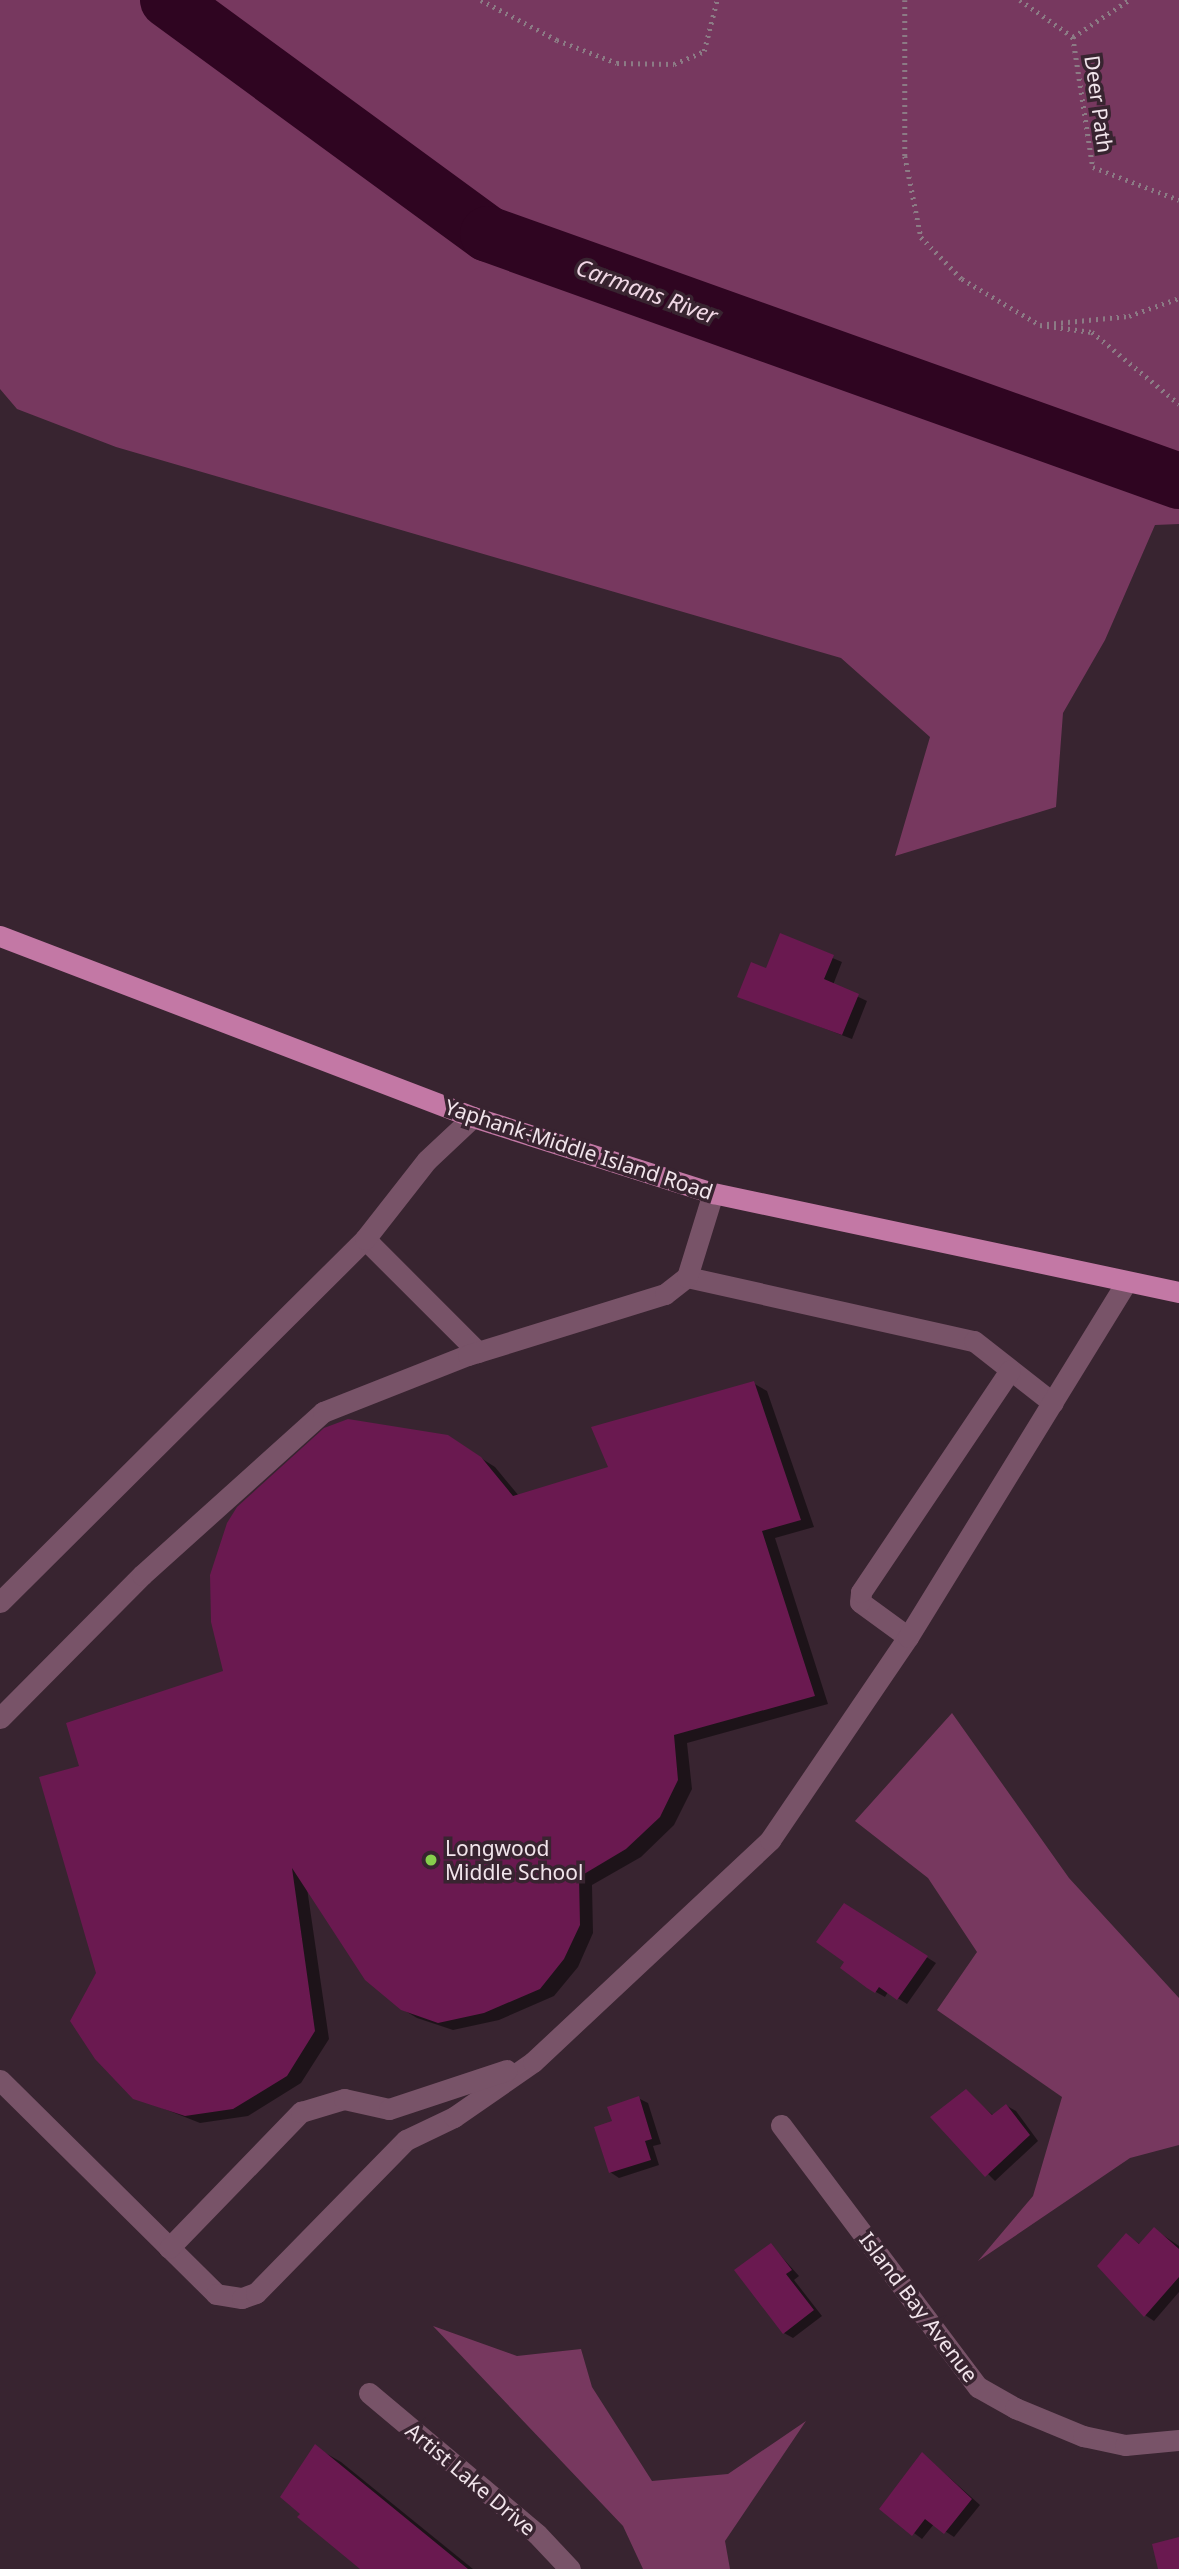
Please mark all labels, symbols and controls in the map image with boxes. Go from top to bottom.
street label: Deer Path [1080,54,1118,154]
water label: Carmans River [572,253,722,329]
street label: Yaphank-Middle Island Road [442,1094,716,1204]
place label: Longwood Middle School [445,1835,583,1885]
marker: Longwood Middle School [423,1852,439,1868]
street label: Island Bay Avenue [854,2227,984,2387]
street label: Artist Lake Drive [401,2417,541,2541]

